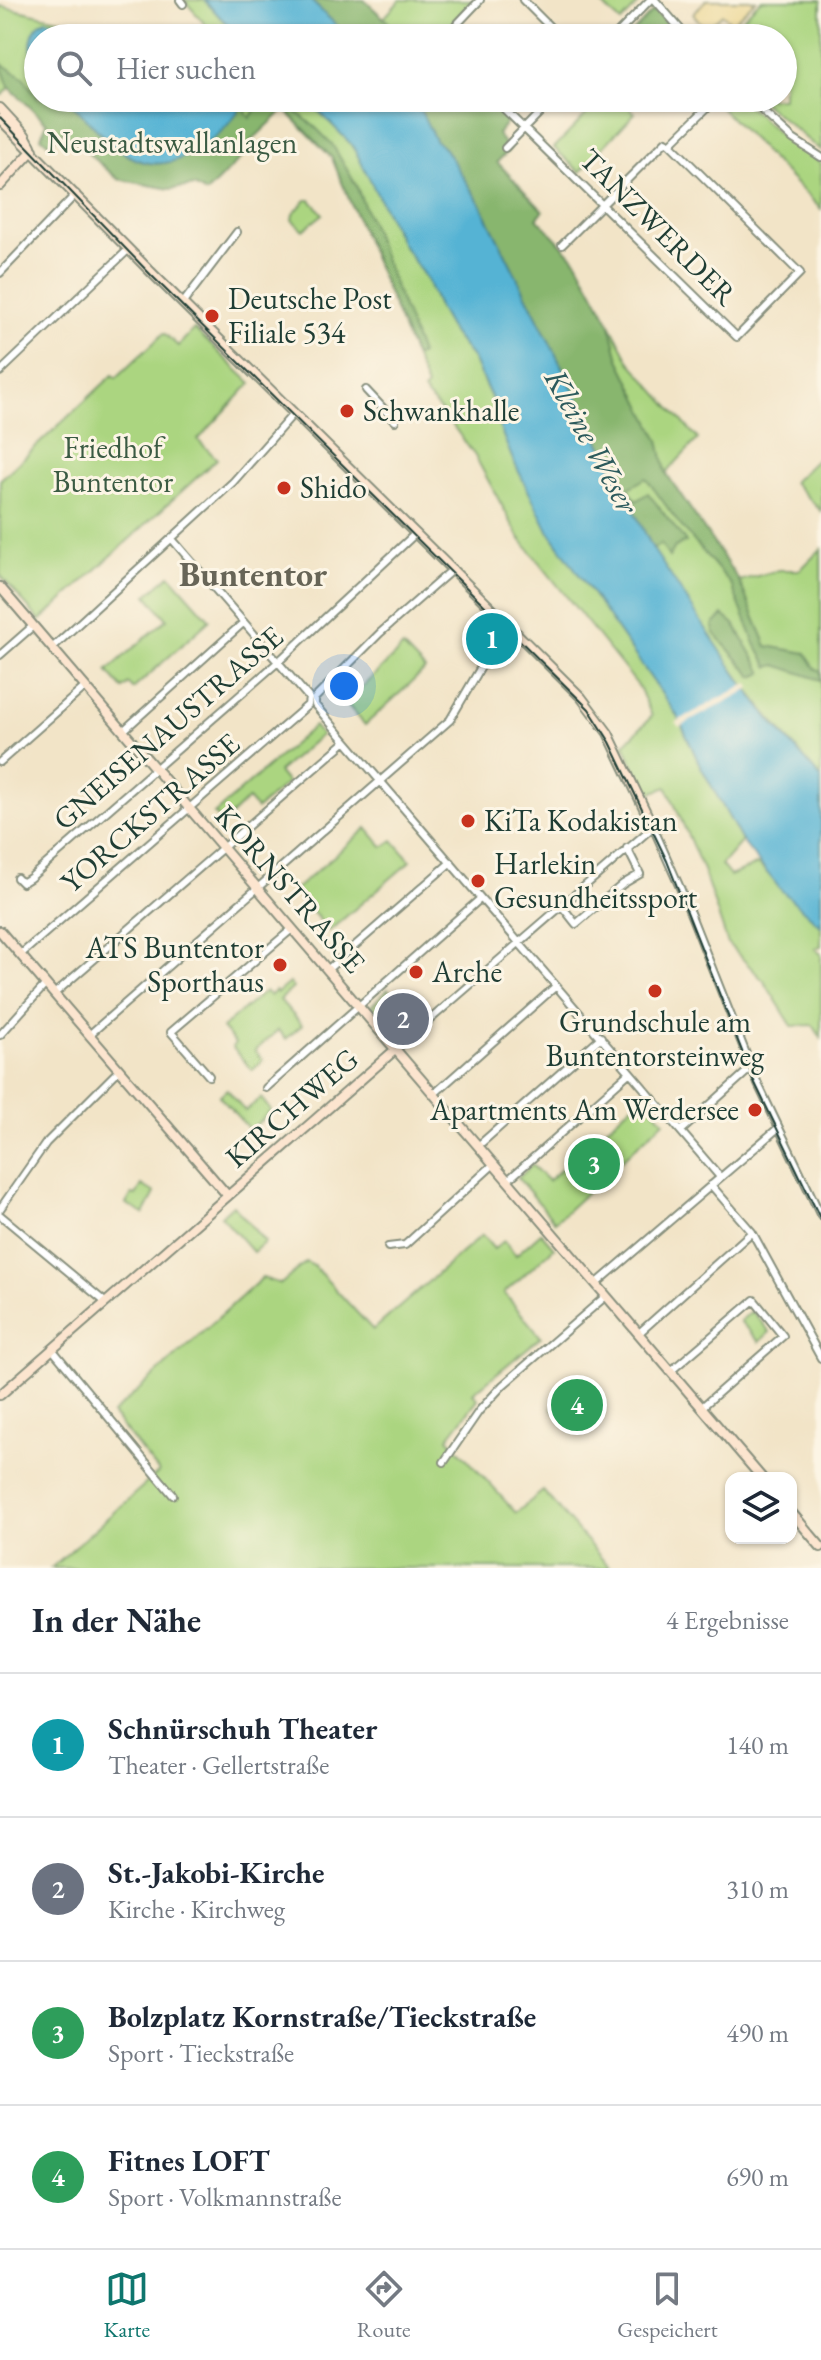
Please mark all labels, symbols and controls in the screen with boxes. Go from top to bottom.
search box [24,24,797,112]
icon: search [52,46,96,90]
text: Hier suchen [116,49,256,88]
park label: Neustadtswallanlagen [47,123,297,162]
street label: TANZWERDER [571,140,746,314]
place label: Deutsche Post Filiale 534 [228,279,392,352]
marker: Deutsche Post Filiale 534 [203,307,221,325]
water label: Kleine Weser [535,360,650,522]
place label: Schwankhalle [363,391,519,430]
marker: Schwankhalle [338,402,356,420]
park label: Friedhof Buntentor [53,428,173,501]
place label: Shido [300,468,367,507]
marker: Shido [275,479,293,497]
district label: Buntentor [179,552,327,596]
pin: 1 [466,609,518,669]
street label: GNEISENAUSTRASSE [45,617,291,838]
your location [324,666,364,706]
street label: YORCKSTRASSE [52,724,247,901]
street label: KORNSTRASSE [207,796,374,981]
place label: KiTa Kodakistan [484,801,678,840]
marker: KiTa Kodakistan [459,812,477,830]
place label: Harlekin Gesundheitssport [494,844,698,917]
marker: Harlekin Gesundheitssport [469,872,487,890]
place label: ATS Buntentor Sporthaus [85,928,264,1001]
place label: Arche [431,952,502,991]
marker: ATS Buntentor Sporthaus [271,956,289,974]
marker: Arche [407,963,425,981]
marker: Grundschule am Buntentorsteinweg [646,982,664,1000]
pin: 2 [377,989,429,1049]
place label: Grundschule am Buntentorsteinweg [546,1002,765,1075]
street label: KIRCHWEG [217,1039,366,1176]
place label: Apartments Am Werdersee [429,1090,739,1129]
marker: Apartments Am Werdersee [746,1101,764,1119]
pin: 3 [568,1134,620,1194]
pin: 4 [551,1375,603,1435]
map controls [725,1472,797,1544]
button: layers [725,1472,797,1544]
text: In der Nähe [32,1598,201,1642]
text: 4 Ergebnisse [666,1603,789,1637]
text: Schnürschuh Theater [108,1709,378,1748]
text: 1 [51,1728,65,1762]
text: 140 m [726,1728,789,1762]
text: Theater · Gellertstraße [108,1748,329,1782]
text: St.-Jakobi-Kirche [108,1853,325,1892]
text: 2 [51,1872,65,1906]
text: 310 m [726,1872,789,1906]
text: Kirche · Kirchweg [108,1892,285,1926]
text: Bolzplatz Kornstraße/Tieckstraße [108,1997,536,2036]
text: 3 [51,2016,65,2050]
text: 490 m [726,2016,789,2050]
text: Sport · Tieckstraße [108,2036,294,2070]
text: Fitnes LOFT [108,2141,270,2180]
text: 4 [51,2160,65,2194]
text: 690 m [726,2160,789,2194]
text: Sport · Volkmannstraße [108,2180,342,2214]
tab: Karte [103,2267,150,2344]
tab: Route [357,2267,411,2344]
tab: Gespeichert [617,2267,718,2344]

